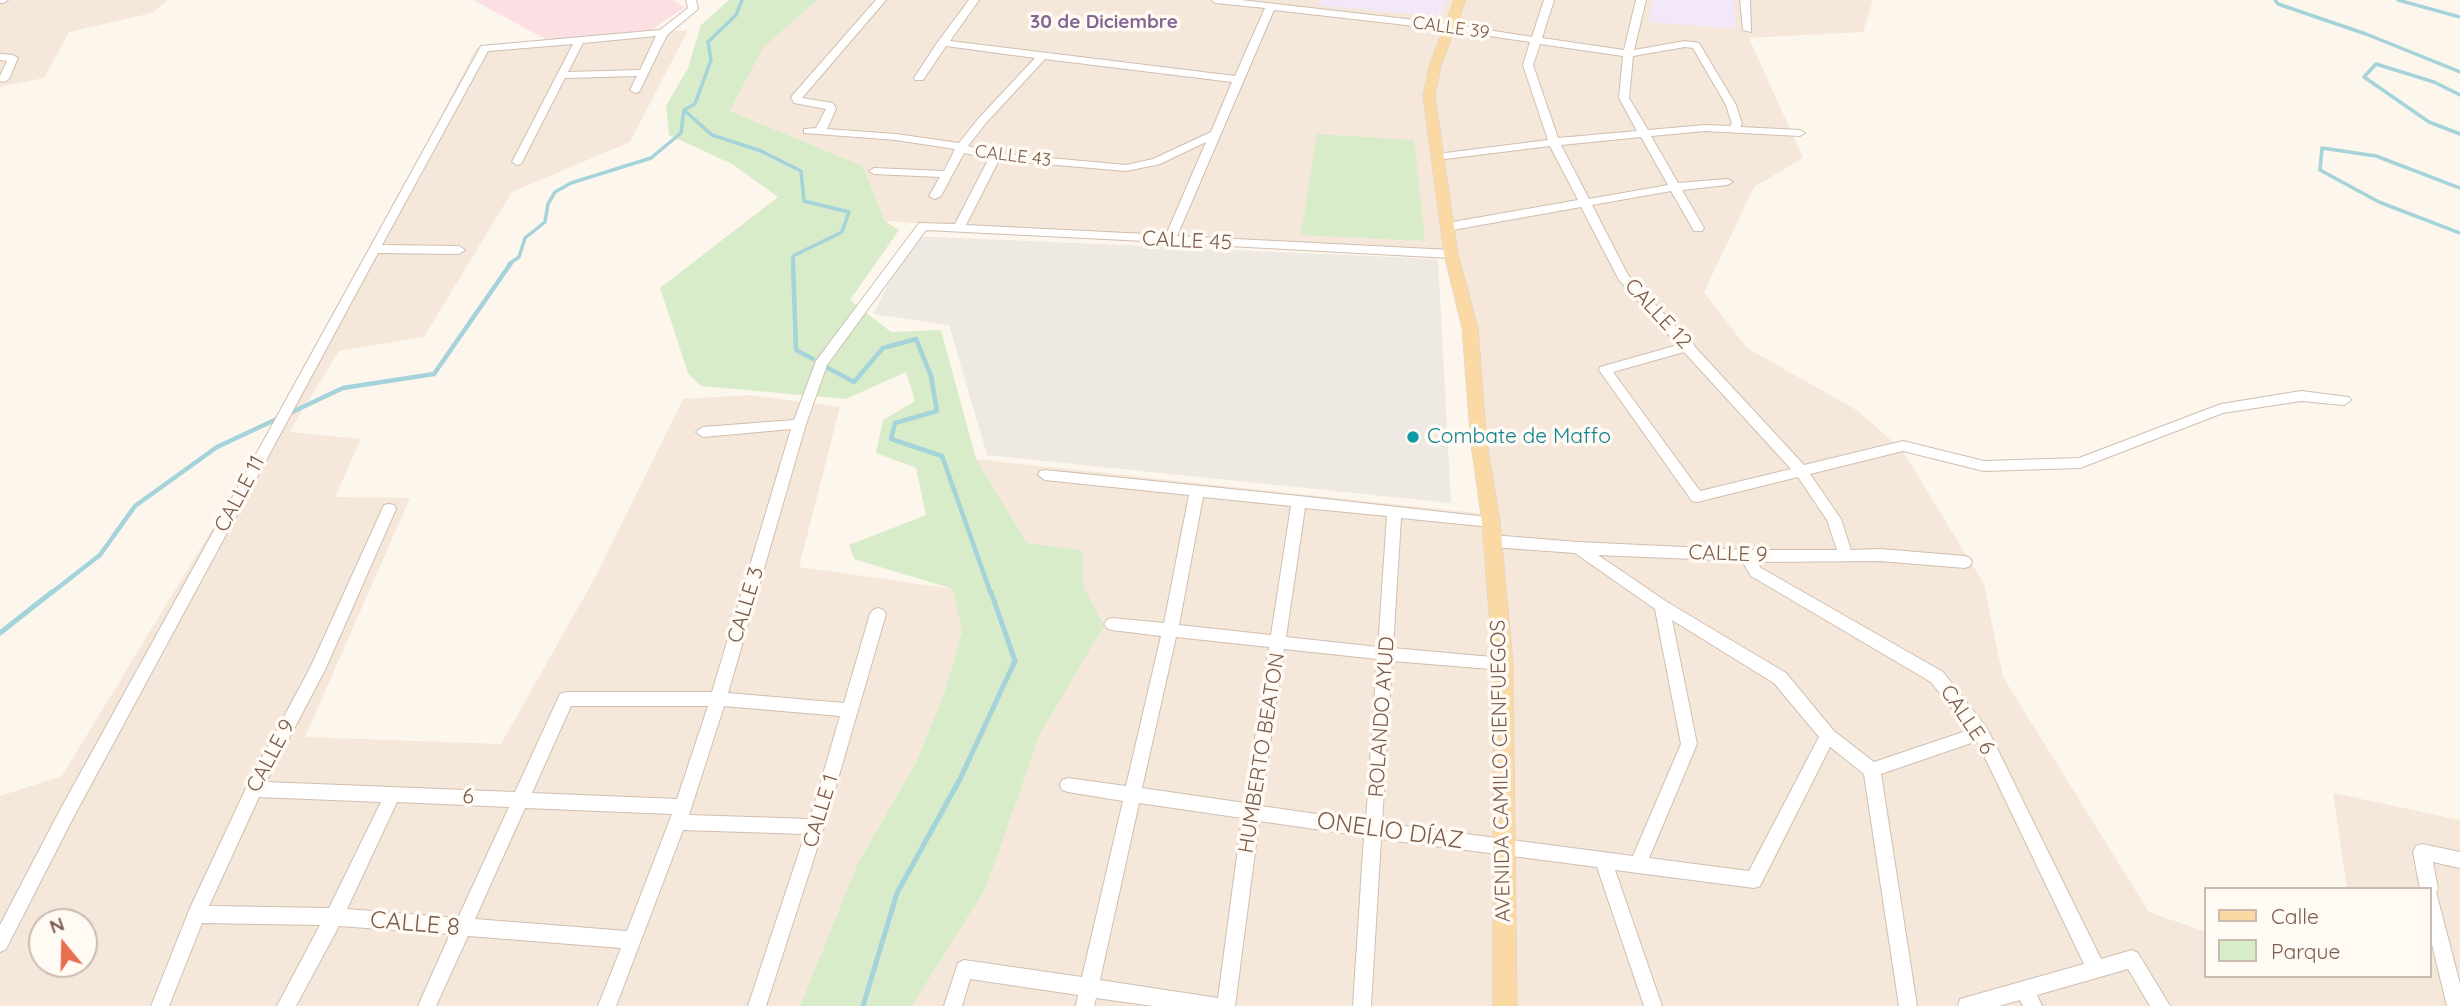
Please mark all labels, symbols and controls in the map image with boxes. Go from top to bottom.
district label: 30 de Diciembre [1030,11,1178,33]
street label: CALLE 39 [1411,12,1491,44]
street label: CALLE 43 [974,141,1052,171]
street label: CALLE 45 [1141,226,1233,256]
street label: CALLE 12 [1619,274,1697,354]
place label: Combate de Maffo [1427,424,1611,450]
marker: Combate de Maffo [1405,429,1421,445]
street label: CALLE 11 [209,452,271,536]
street label: CALLE 9 [1688,540,1768,568]
street label: CALLE 3 [723,564,769,646]
street label: AVENIDA CAMILO CIENFUEGOS [1486,620,1516,922]
street label: ROLANDO AYUD [1364,636,1400,798]
street label: HUMBERTO BEATON [1234,651,1290,855]
street label: CALLE 6 [1935,680,1999,760]
street label: CALLE 9 [241,715,301,797]
street label: CALLE 1 [798,771,844,851]
street label: 6 [462,784,474,810]
street label: ONELIO DÍAZ [1315,806,1465,856]
legend [2204,887,2432,978]
text: Calle [2271,903,2319,929]
street label: CALLE 8 [369,906,461,942]
north arrow [28,908,98,978]
text: N [46,911,67,939]
text: Parque [2271,938,2340,964]

